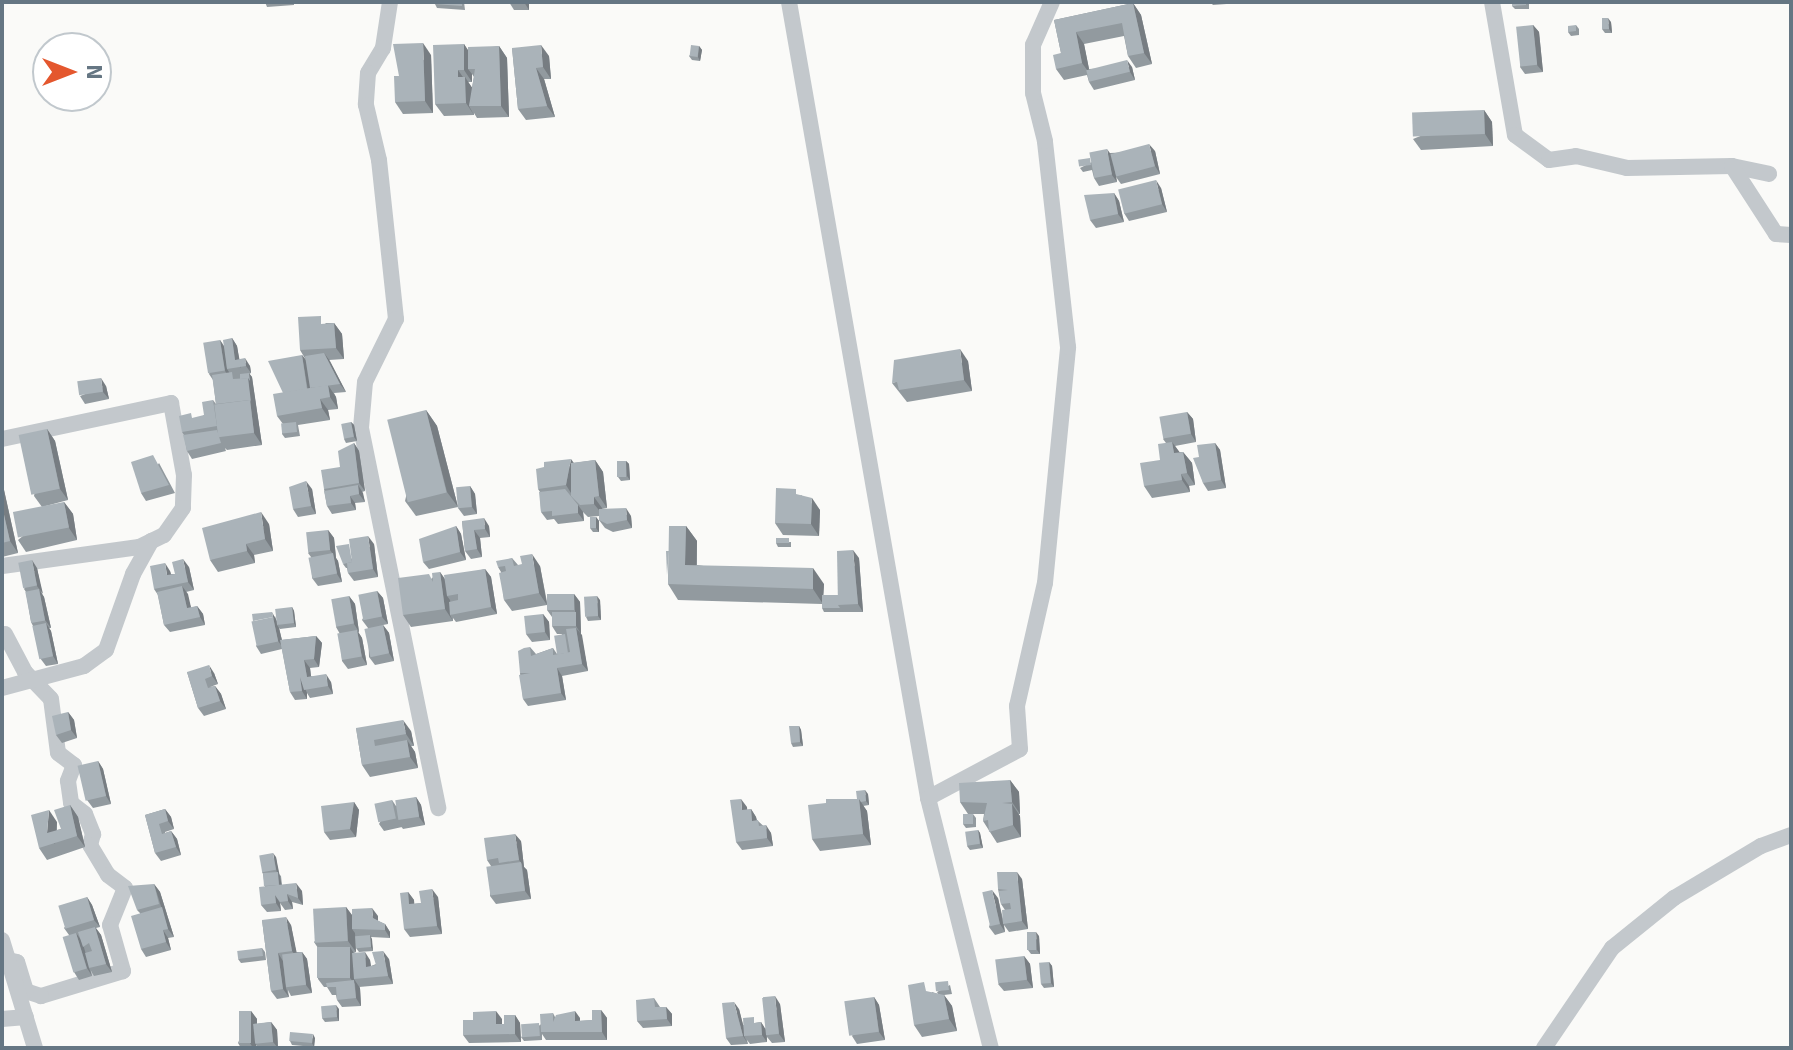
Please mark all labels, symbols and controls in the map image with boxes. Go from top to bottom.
north arrow [32,32,112,112]
text: N [81,64,108,80]

